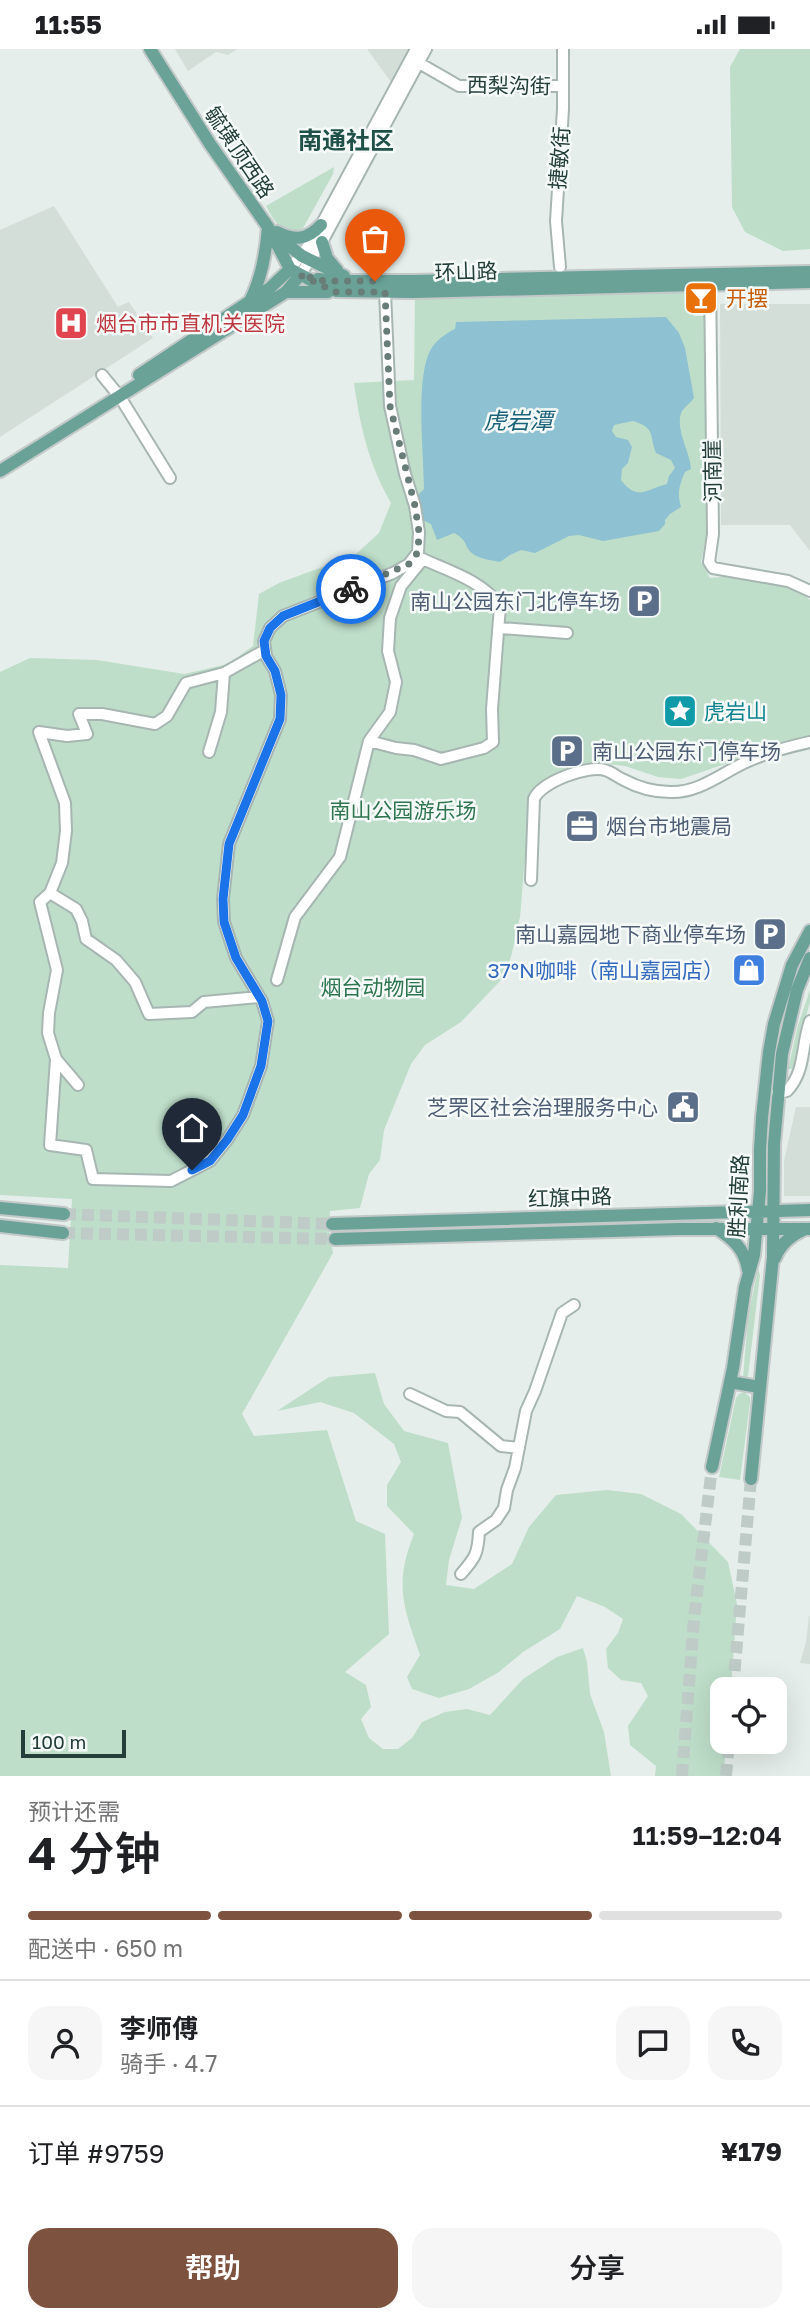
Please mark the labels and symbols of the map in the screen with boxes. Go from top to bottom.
street label: 西梨沟街 [467,71,551,99]
street label: 毓璜顶西路 [200,101,280,203]
district label: 南通社区 [298,125,394,154]
street label: 捷敏街 [544,126,574,190]
pin [345,209,405,281]
street label: 环山路 [434,257,498,285]
bar icon: 开摆 [682,279,720,317]
place label: 开摆 [726,285,768,311]
hospital icon: 烟台市市直机关医院 [52,304,90,342]
place label: 烟台市市直机关医院 [96,310,285,336]
water label: 虎岩潭 [484,406,557,434]
street label: 河南崖 [698,439,726,503]
courier [316,554,386,624]
parking icon: 南山公园东门北停车场 [625,582,663,620]
place label: 南山公园东门北停车场 [410,588,620,614]
place icon: 虎岩山 [661,692,699,730]
place label: 虎岩山 [704,698,767,724]
parking icon: 南山公园东门停车场 [548,732,586,770]
place label: 南山公园东门停车场 [592,738,781,764]
park label: 南山公园游乐场 [330,797,477,823]
office icon: 烟台市地震局 [563,807,601,845]
place label: 烟台市地震局 [606,813,732,839]
parking icon: 南山嘉园地下商业停车场 [751,915,789,953]
place label: 南山嘉园地下商业停车场 [515,921,746,947]
shop icon: 37°N咖啡（南山嘉园店） [730,951,768,989]
place label: 37°N咖啡（南山嘉园店） [487,957,724,983]
park label: 烟台动物园 [321,974,426,1000]
public building icon: 芝罘区社会治理服务中心 [664,1088,702,1126]
place label: 芝罘区社会治理服务中心 [427,1094,658,1120]
pin [162,1098,222,1170]
street label: 胜利南路 [723,1153,753,1239]
street label: 红旗中路 [528,1183,612,1211]
scale bar [21,1727,126,1759]

